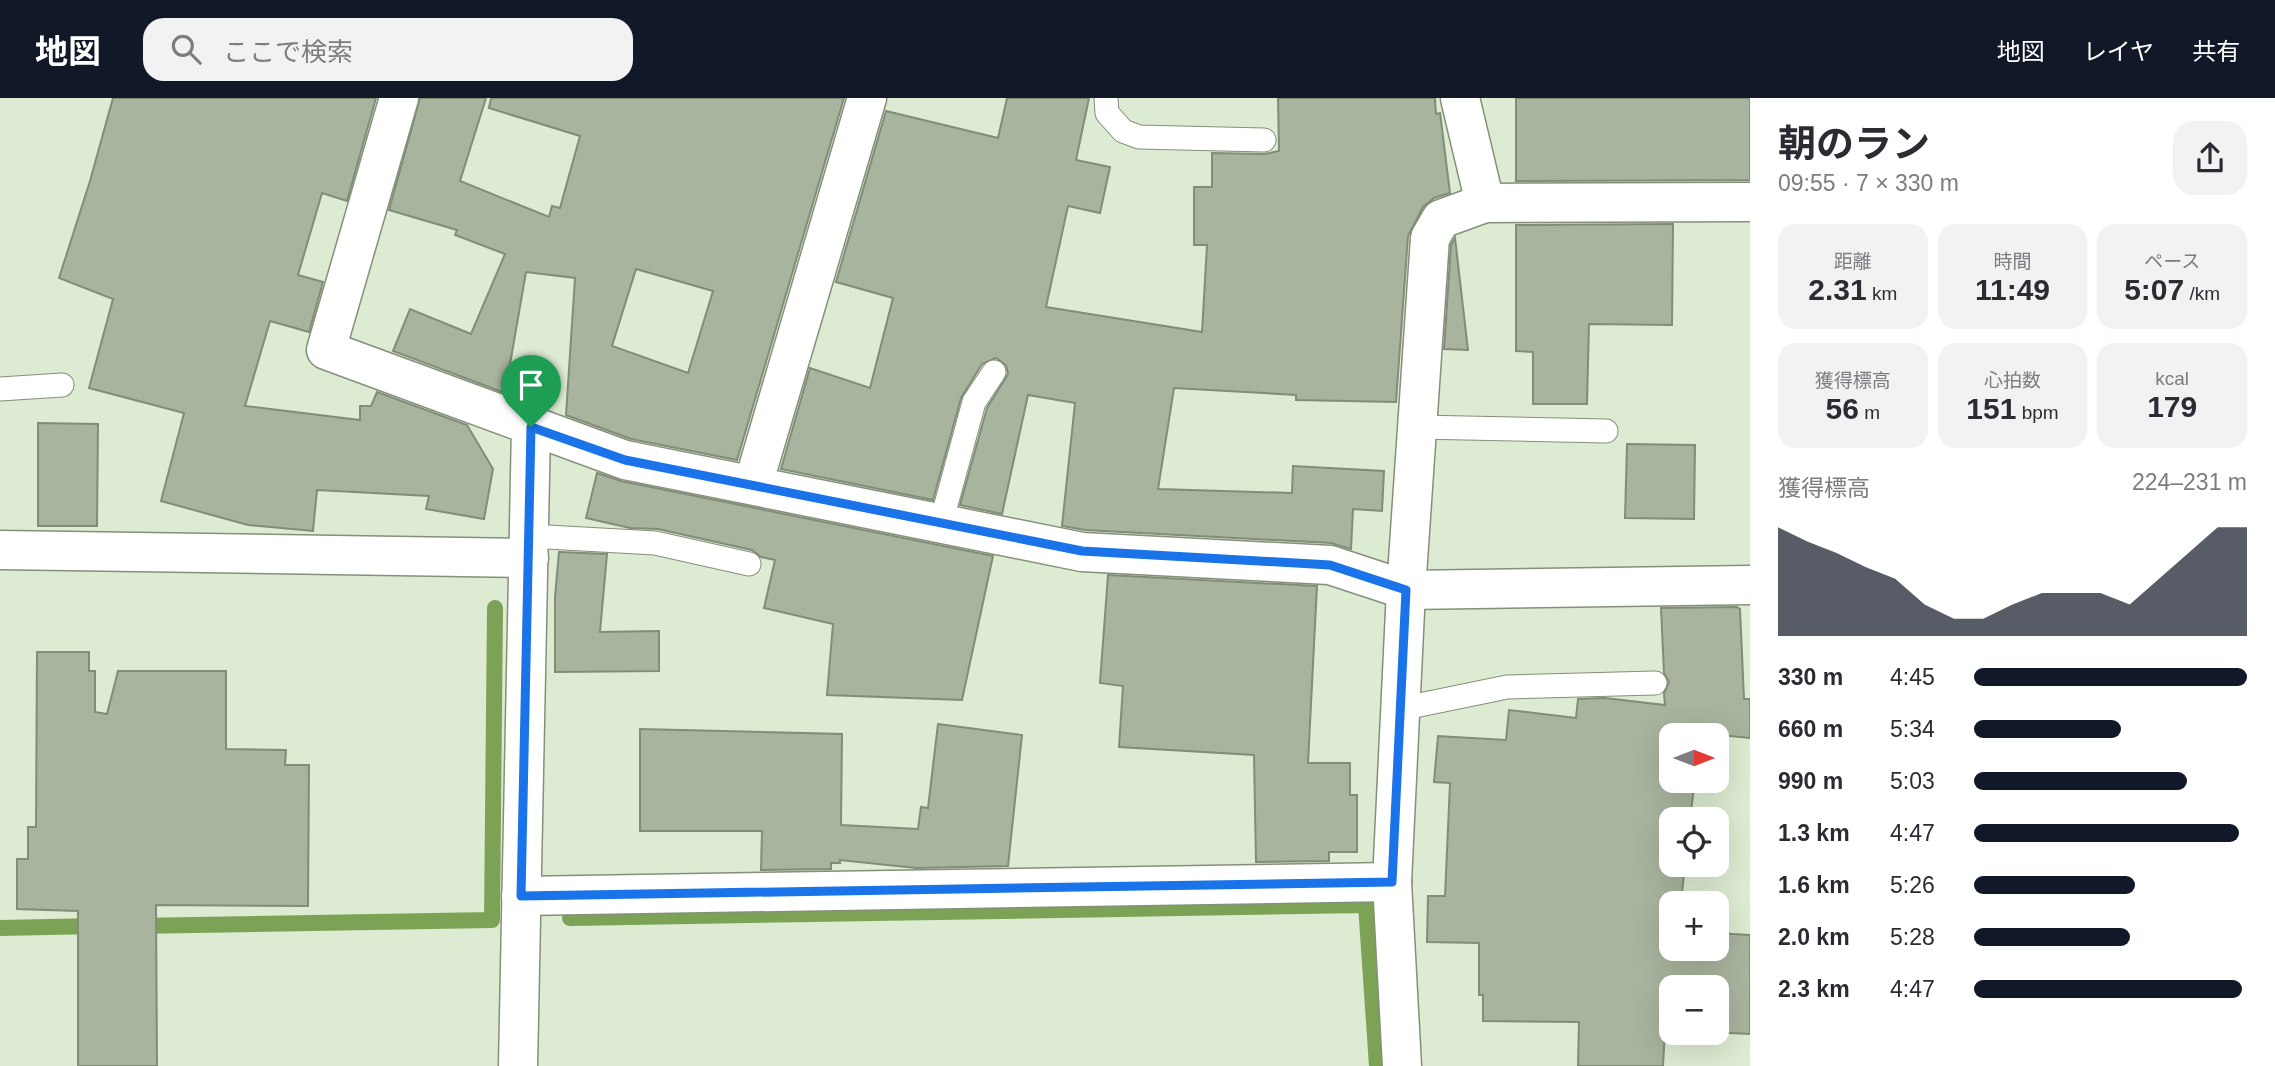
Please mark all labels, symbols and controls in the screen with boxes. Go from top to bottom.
search box [143,18,633,81]
icon: search [167,30,205,68]
text: 地図 [35,33,101,70]
text: ここで検索 [223,37,353,67]
text: 地図 [1997,38,2045,65]
text: レイヤ [2083,38,2154,65]
text: 共有 [2192,38,2240,65]
button: share [2173,121,2247,195]
text: 朝のラン [1778,123,1930,165]
text: 09:55 · 7 × 330 m [1778,170,1959,196]
text: 距離 [1834,251,1872,272]
text: 時間 [1993,251,2032,272]
text: ペース [2144,251,2200,272]
text: 2.31 [1808,273,1867,306]
text: 11:49 [1975,273,2050,306]
text: 5:07 [2124,273,2184,306]
text: km [1867,283,1897,304]
text: /km [2184,283,2220,304]
pin [501,355,561,427]
icon: arrive [512,366,550,404]
text: kcal [2155,368,2189,389]
text: 獲得標高 [1815,370,1891,391]
text: 心拍数 [1984,370,2041,391]
text: 179 [2147,390,2197,423]
text: 56 [1826,392,1859,425]
text: 151 [1966,392,2016,425]
text: m [1859,402,1880,423]
text: bpm [2016,402,2059,423]
text: 224–231 m [2132,469,2247,495]
text: 獲得標高 [1778,475,1870,501]
text: 330 m [1778,664,1843,690]
text: 4:45 [1890,664,1935,690]
text: 660 m [1778,716,1843,742]
text: 5:34 [1890,716,1935,742]
north arrow [1659,723,1729,793]
map controls [1659,723,1729,1045]
text: 990 m [1778,768,1843,794]
text: 5:03 [1890,768,1935,794]
button: locate [1659,807,1729,877]
text: 1.3 km [1778,820,1850,846]
text: 4:47 [1890,820,1935,846]
text: 1.6 km [1778,872,1850,898]
text: 5:26 [1890,872,1935,898]
button: + [1659,891,1729,961]
text: 2.0 km [1778,924,1850,950]
text: 5:28 [1890,924,1935,950]
button: − [1659,975,1729,1045]
text: 2.3 km [1778,976,1850,1002]
text: 4:47 [1890,976,1935,1002]

